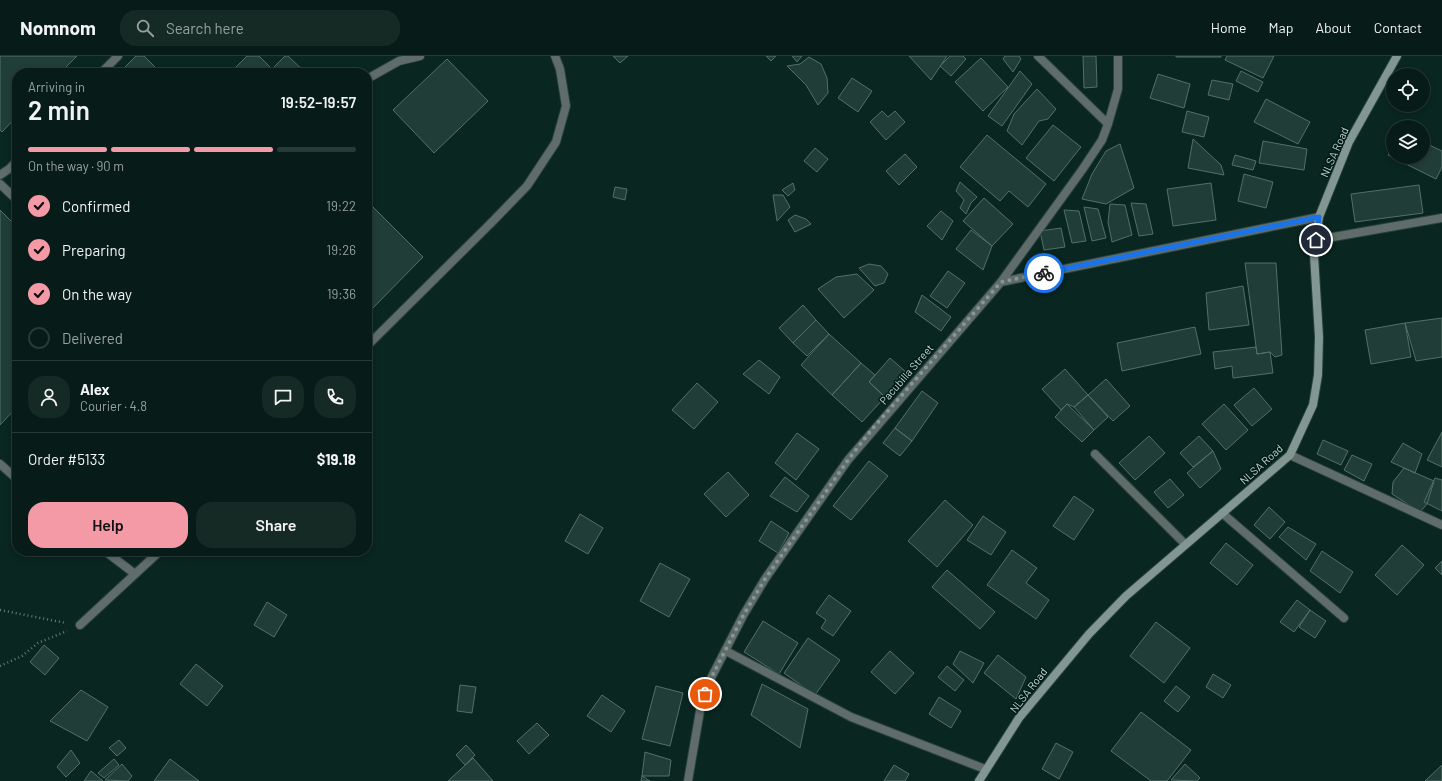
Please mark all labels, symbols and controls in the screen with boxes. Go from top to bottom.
search box [120,10,400,46]
text: Nomnom [20,16,96,39]
icon: search [134,17,156,39]
text: Search here [166,19,244,37]
text: Home [1211,19,1247,36]
text: Map [1269,19,1293,36]
text: About [1315,19,1352,36]
text: Contact [1374,19,1422,36]
map controls [1386,68,1430,164]
button: locate [1386,68,1430,112]
text: Arriving in [28,79,85,95]
text: 19:52–19:57 [280,93,356,111]
text: 2 min [28,94,90,125]
button: layers [1386,120,1430,164]
street label: NLSA Road [1317,125,1351,179]
text: On the way · 90 m [28,158,124,174]
icon: check [28,195,50,217]
text: Confirmed [62,197,130,215]
text: 19:22 [326,198,356,214]
pin [1299,223,1333,257]
icon: home [1305,229,1327,251]
icon: check [28,239,50,261]
text: Preparing [62,241,126,259]
text: 19:26 [327,242,356,258]
courier [1024,253,1064,293]
icon: bike [1033,262,1055,284]
icon: check [28,283,50,305]
text: On the way [62,285,132,303]
text: 19:36 [327,286,356,302]
text: Delivered [62,329,123,347]
street label: Pacubilla Street [876,341,936,407]
button: person [28,376,70,418]
button: chat [262,376,304,418]
button: phone [314,376,356,418]
text: Alex [80,380,110,398]
text: Courier · 4.8 [80,398,147,414]
street label: NLSA Road [1237,441,1285,487]
text: Order #5133 [28,450,105,468]
text: $19.18 [317,450,356,468]
button: Help [28,502,188,548]
button: Share [196,502,356,548]
street label: NLSA Road [1006,665,1050,715]
pin [688,677,722,711]
icon: bag [694,683,716,705]

